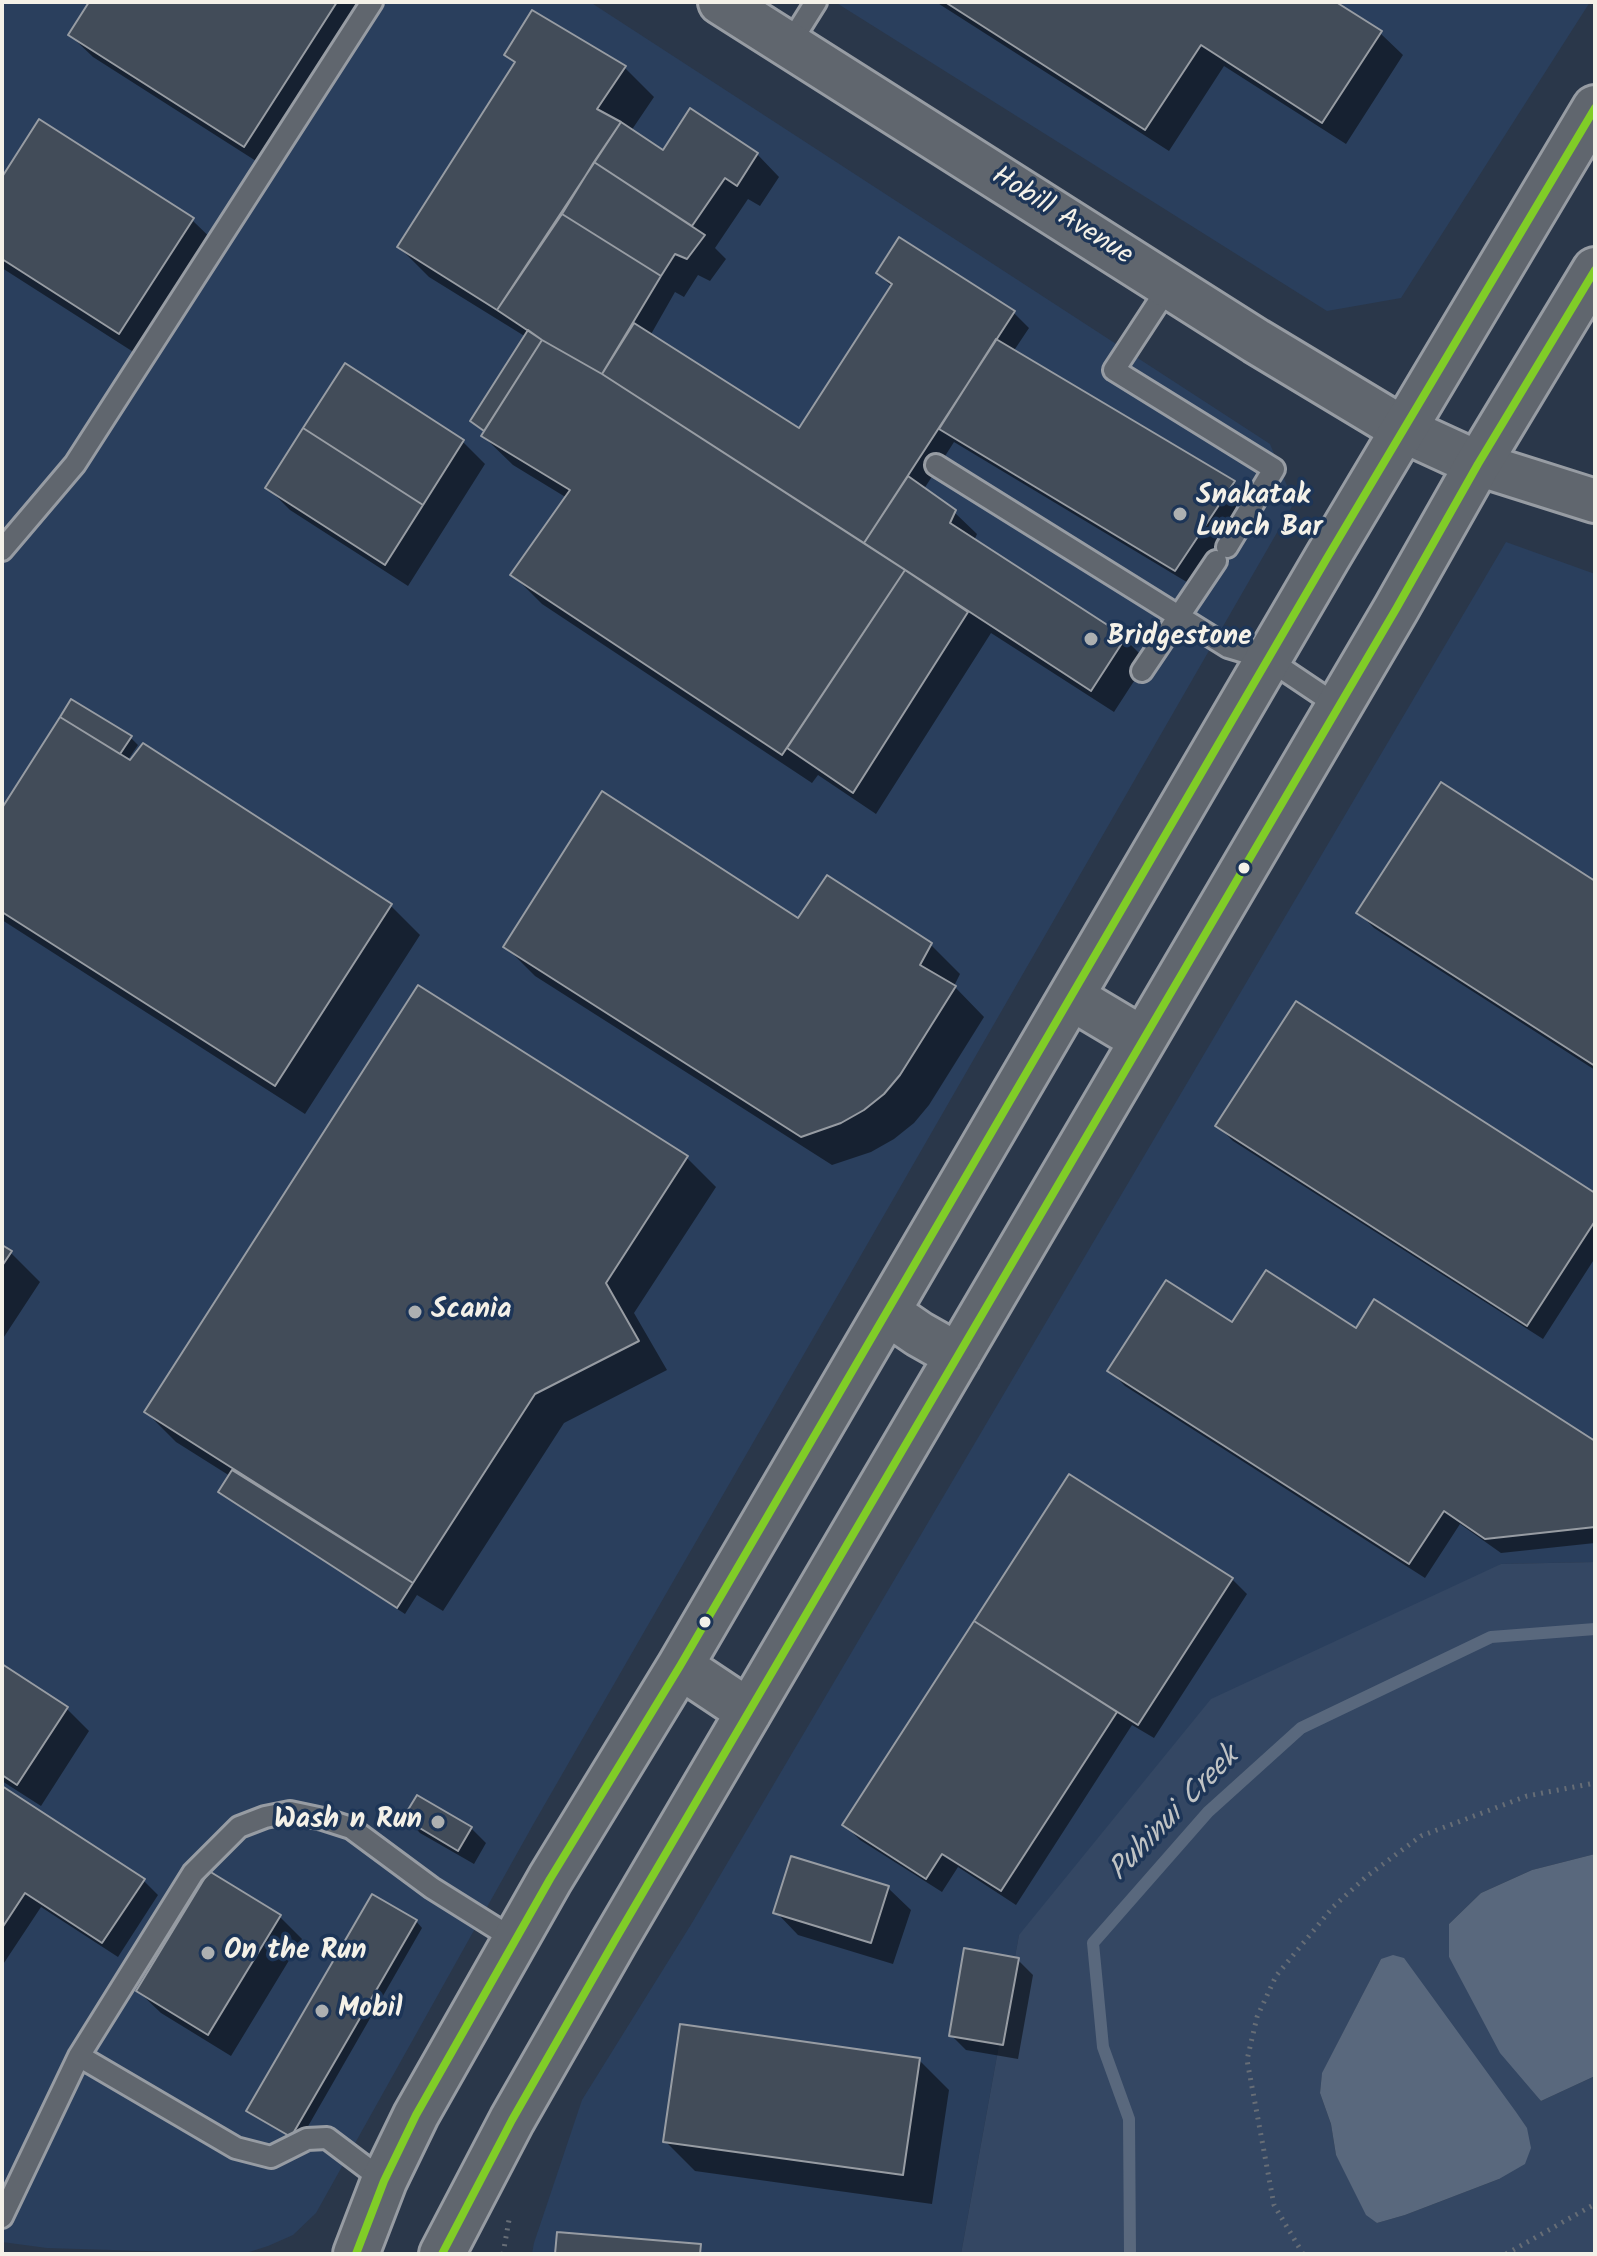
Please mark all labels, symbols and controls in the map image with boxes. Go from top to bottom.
street label: Hobill Avenue [984,161,1138,275]
place label: Snakatak Lunch Bar [1196,481,1323,547]
marker: Snakatak Lunch Bar [1171,505,1189,523]
place label: Bridgestone [1107,622,1252,656]
marker: Bridgestone [1082,630,1100,648]
unlabelled marker [1236,860,1252,876]
place label: Scania [431,1295,511,1329]
marker: Scania [406,1303,424,1321]
unlabelled marker [697,1614,713,1630]
water label: Puhinui Creek [1103,1741,1249,1891]
place label: Wash n Run [274,1805,422,1839]
marker: Wash n Run [429,1813,447,1831]
place label: On the Run [224,1936,366,1970]
marker: On the Run [199,1944,217,1962]
place label: Mobil [338,1994,403,2028]
marker: Mobil [313,2002,331,2020]

